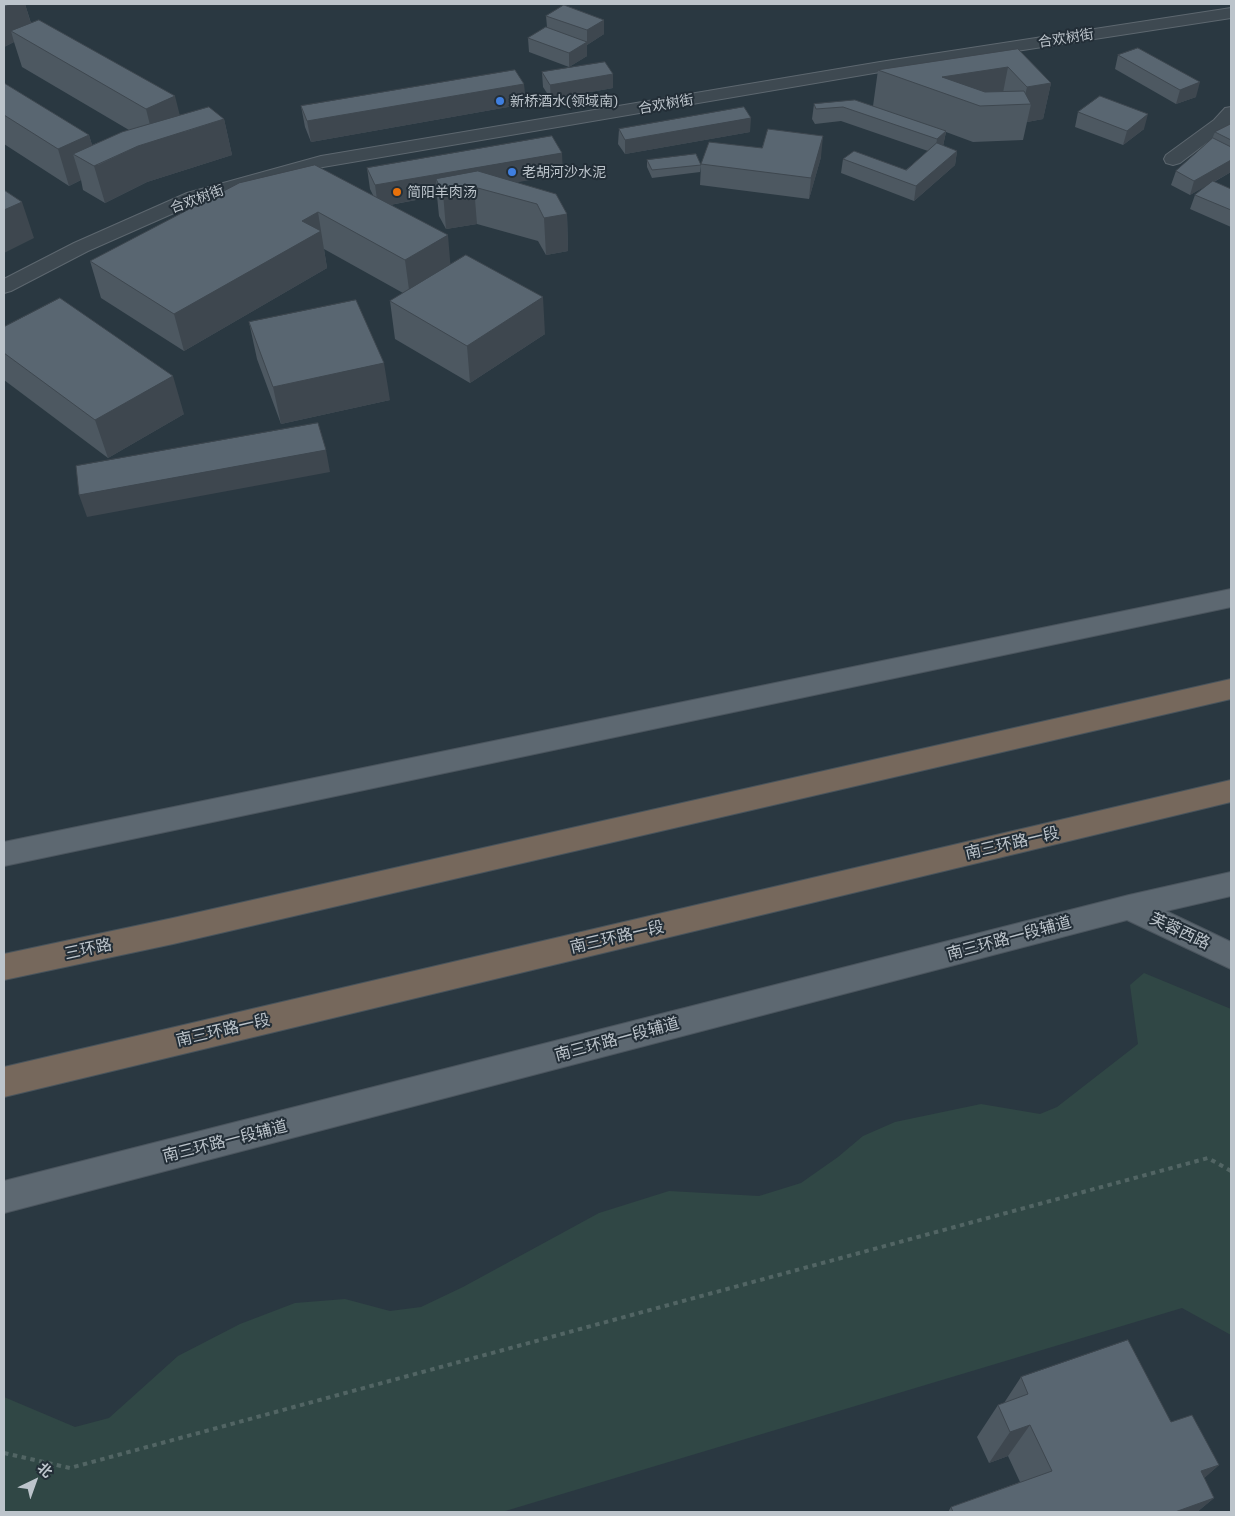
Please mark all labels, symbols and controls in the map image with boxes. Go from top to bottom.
street label: 合欢树街 [1037,25,1095,51]
street label: 合欢树街 [637,91,695,117]
place label: 新桥酒水(领域南) [510,93,618,109]
marker: 新桥酒水(领域南) [494,95,506,107]
place label: 老胡河沙水泥 [522,164,606,180]
marker: 老胡河沙水泥 [506,166,518,178]
street label: 合欢树街 [168,182,226,216]
place label: 简阳羊肉汤 [407,184,477,200]
marker: 简阳羊肉汤 [391,186,403,198]
street label: 南三环路一段 [963,823,1061,863]
street label: 芙蓉西路 [1147,909,1213,953]
street label: 南三环路一段辅道 [945,912,1073,964]
street label: 南三环路一段 [568,917,666,957]
street label: 三环路 [63,935,113,963]
street label: 南三环路一段 [174,1010,272,1050]
street label: 南三环路一段辅道 [553,1013,681,1065]
street label: 南三环路一段辅道 [161,1116,289,1166]
north arrow [10,1456,60,1506]
text: 北 [34,1458,56,1480]

